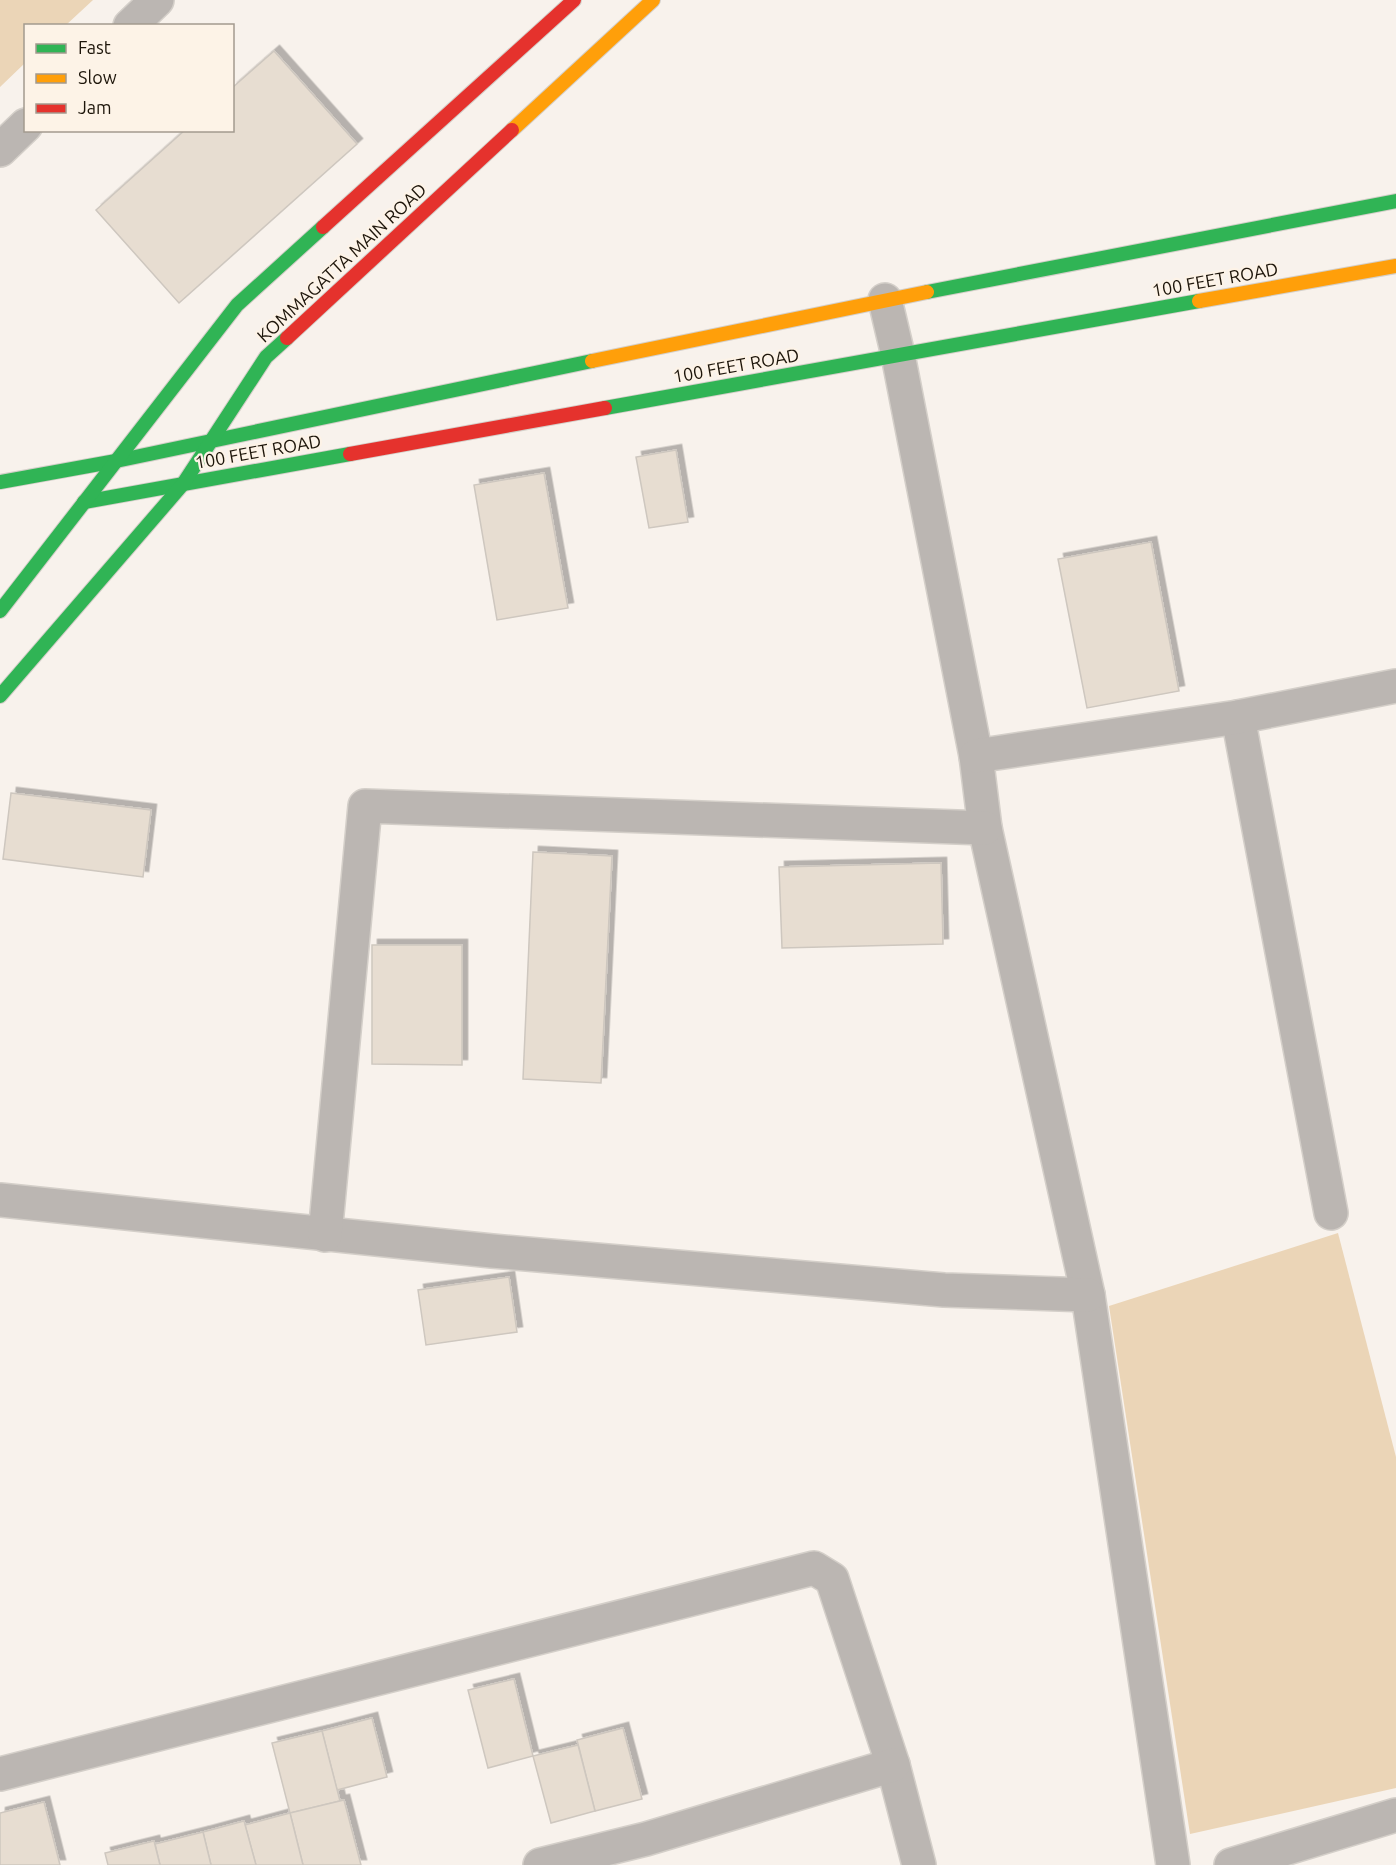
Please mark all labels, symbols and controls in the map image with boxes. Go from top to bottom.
legend [24,24,234,132]
text: Fast [78,37,111,57]
text: Slow [78,67,117,87]
text: Jam [78,97,112,117]
street label: KOMMAGATTA MAIN ROAD [253,179,430,346]
street label: 100 FEET ROAD [1150,258,1279,300]
street label: 100 FEET ROAD [671,344,800,386]
street label: 100 FEET ROAD [193,430,322,472]

